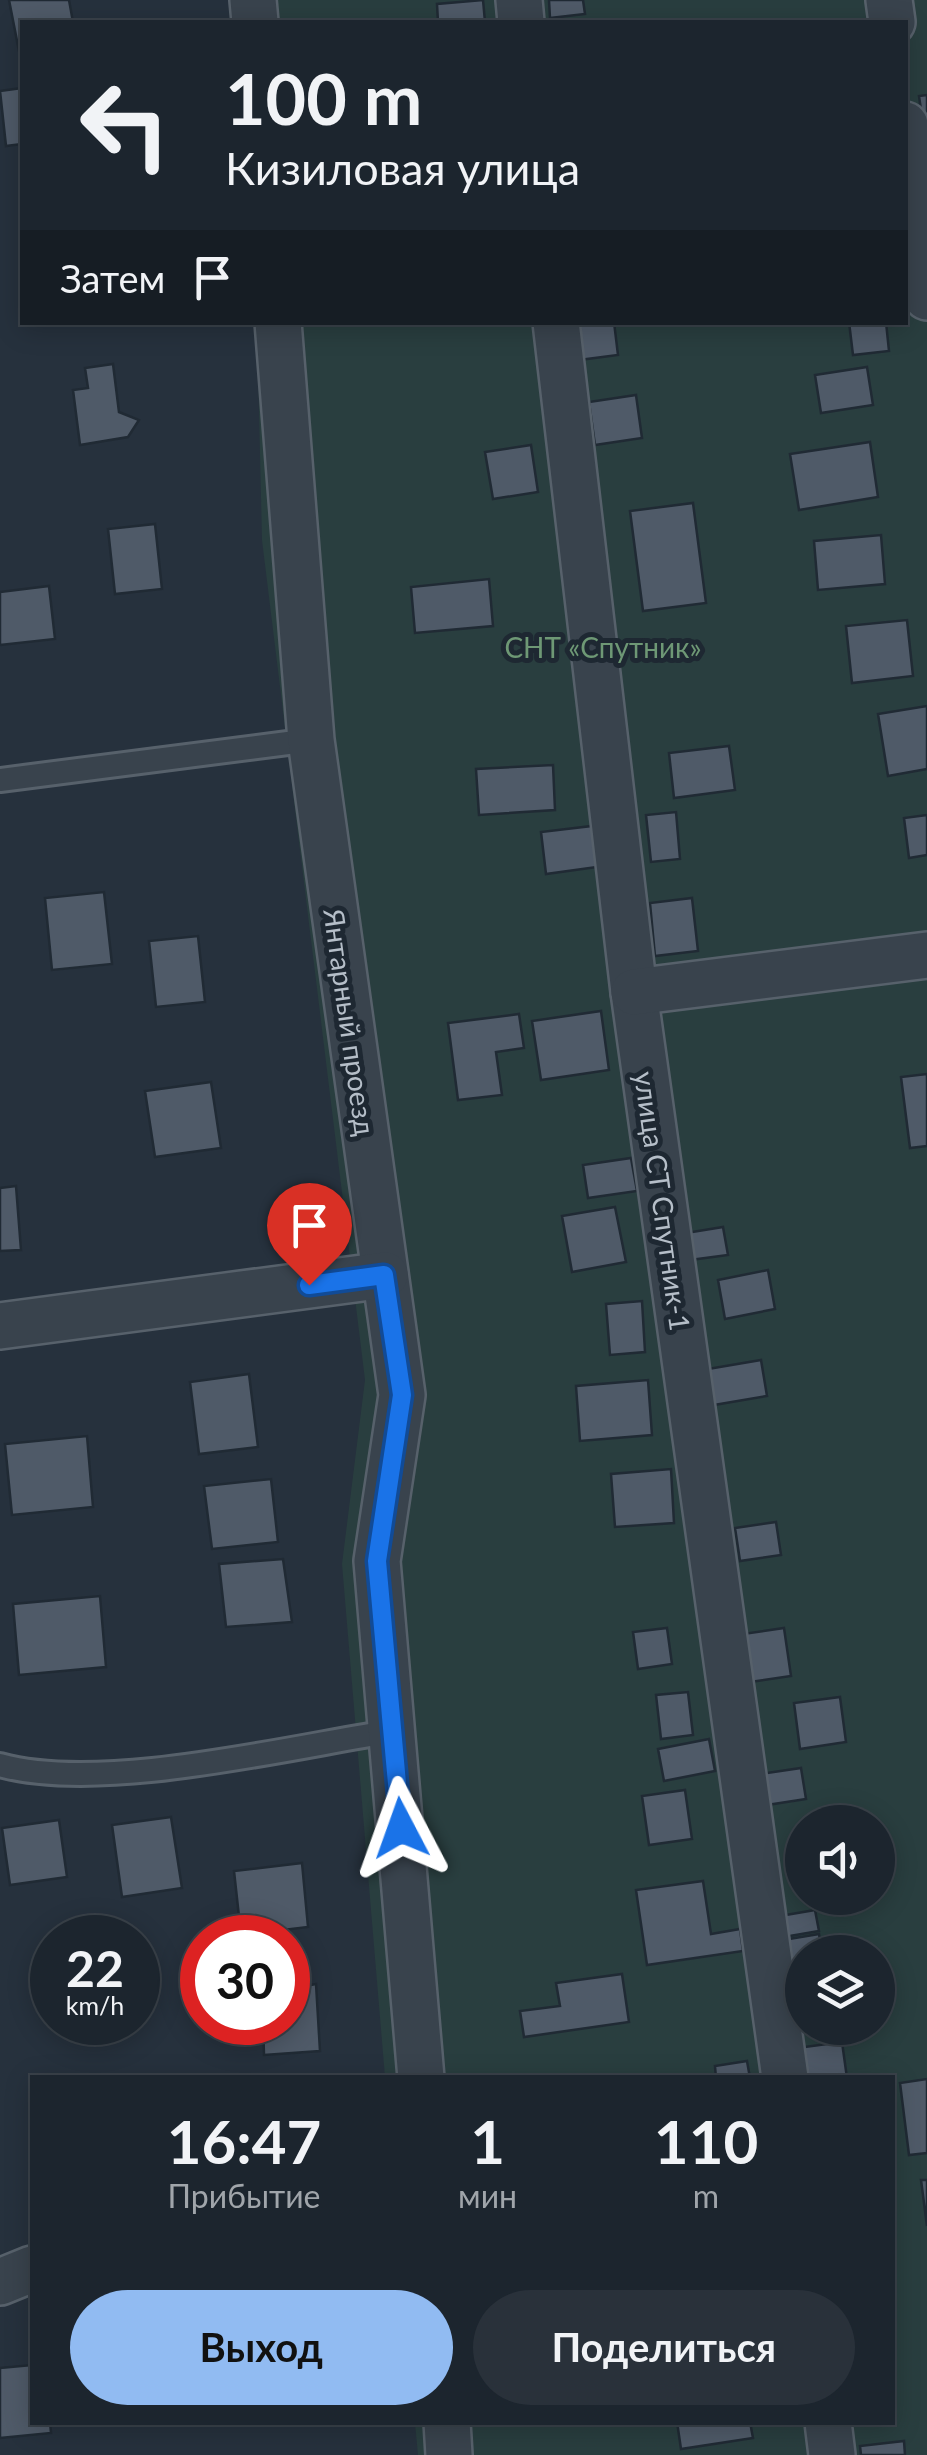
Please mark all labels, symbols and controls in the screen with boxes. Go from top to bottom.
text: 100 m [225,56,422,140]
icon: left [60,60,190,190]
text: Кизиловая улица [225,141,580,195]
icon: arrive [185,250,240,305]
text: Затем [60,255,165,301]
park label: СНТ «Спутник» [504,630,702,664]
street label: Янтарный проезд [317,905,383,1138]
street label: улица СТ Спутник-1 [628,1069,698,1333]
pin [267,1183,352,1286]
icon: arrive [282,1198,337,1253]
position arrow [349,1776,453,1880]
map controls [785,1805,895,2045]
button: sound [785,1805,895,1915]
speed limit sign: 30 [180,1915,310,2045]
button: layers [785,1935,895,2045]
text: 22 [66,1938,124,1998]
text: km/h [66,1990,124,2020]
text: 16:47 [167,2105,321,2177]
text: 1 [470,2105,505,2177]
text: 110 [654,2105,758,2177]
text: Прибытие [168,2176,321,2215]
text: мин [458,2176,517,2215]
text: m [693,2176,719,2215]
button: Выход [70,2290,453,2405]
button: Поделиться [473,2290,855,2405]

